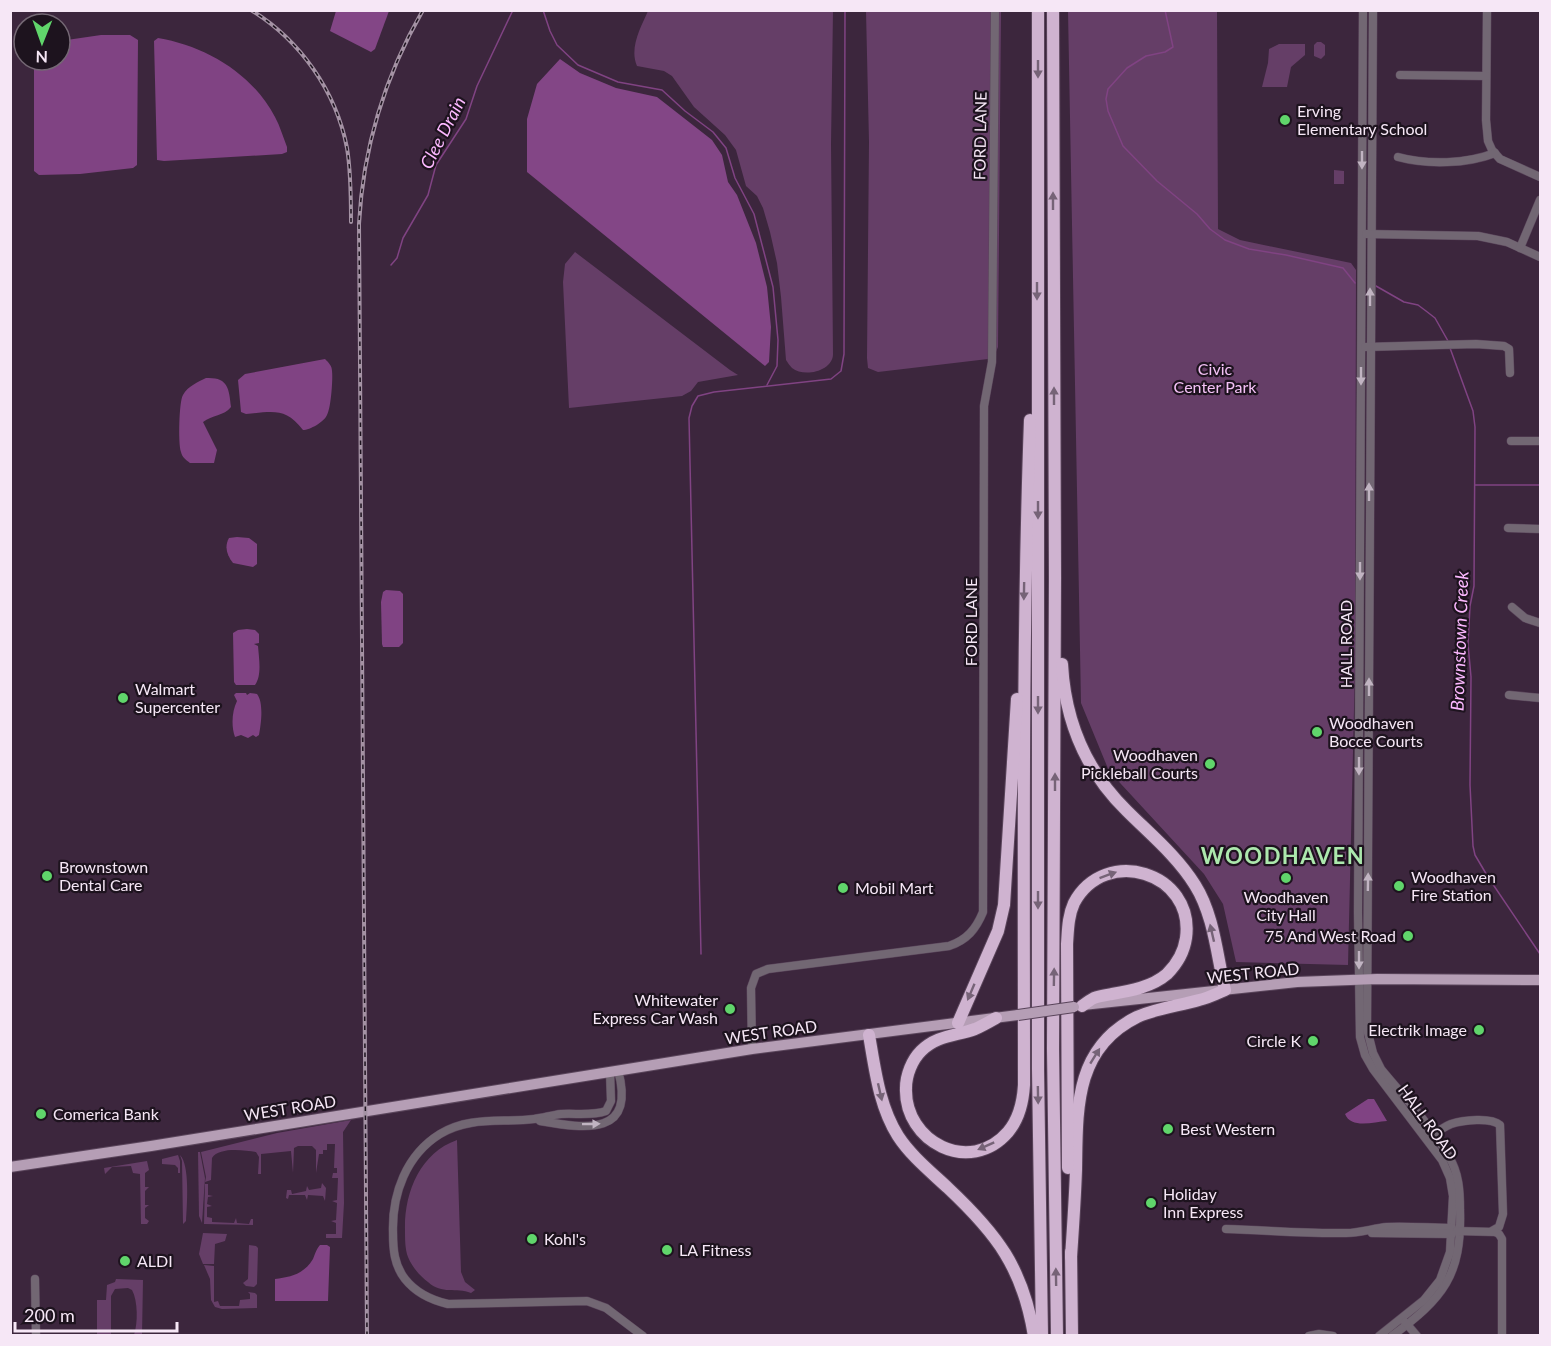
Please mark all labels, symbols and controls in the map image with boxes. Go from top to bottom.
north arrow [12,12,72,72]
text: N [35,48,48,67]
one-way arrow [1033,59,1043,78]
street label: FORD LANE [969,92,990,180]
water label: Clee Drain [415,93,470,172]
place label: Erving Elementary School [1297,101,1427,138]
marker: Erving Elementary School [1278,113,1292,127]
one-way arrow [1357,150,1367,169]
one-way arrow [1048,192,1058,211]
one-way arrow [1032,281,1042,300]
one-way arrow [1365,288,1375,307]
park label: Civic Center Park [1174,359,1257,396]
one-way arrow [1356,366,1366,385]
one-way arrow [1049,387,1058,406]
one-way arrow [1364,483,1374,502]
one-way arrow [1033,501,1043,520]
one-way arrow [1355,561,1365,580]
water label: Brownstown Creek [1446,570,1472,711]
street label: FORD LANE [961,578,980,666]
one-way arrow [1020,581,1029,600]
street label: HALL ROAD [1336,600,1355,688]
one-way arrow [1364,678,1374,697]
place label: Walmart Supercenter [135,679,220,716]
marker: Walmart Supercenter [116,691,130,705]
one-way arrow [1033,696,1043,715]
place label: Woodhaven Bocce Courts [1329,713,1423,750]
marker: Woodhaven Bocce Courts [1310,725,1324,739]
place label: Woodhaven Pickleball Courts [1081,745,1198,782]
one-way arrow [1354,756,1364,775]
marker: Woodhaven Pickleball Courts [1203,757,1217,771]
one-way arrow [1050,773,1060,792]
district label: WOODHAVEN [1201,842,1365,869]
place label: Brownstown Dental Care [59,857,148,894]
place label: Woodhaven Fire Station [1411,867,1496,904]
marker: Brownstown Dental Care [40,869,54,883]
one-way arrow [1099,870,1117,880]
marker: Woodhaven City Hall [1279,871,1293,885]
one-way arrow [1363,873,1373,892]
place label: Mobil Mart [855,878,934,897]
marker: Woodhaven Fire Station [1392,879,1406,893]
marker: Mobil Mart [836,881,850,895]
place label: Woodhaven City Hall [1244,887,1328,924]
one-way arrow [1033,891,1043,910]
one-way arrow [1207,924,1217,942]
place label: 75 And West Road [1265,926,1396,945]
marker: 75 And West Road [1401,929,1415,943]
one-way arrow [1354,951,1363,970]
street label: WEST ROAD [1206,958,1300,987]
one-way arrow [1049,968,1059,987]
one-way arrow [967,984,976,1001]
place label: Whitewater Express Car Wash [592,990,718,1027]
marker: Whitewater Express Car Wash [723,1002,737,1016]
street label: WEST ROAD [724,1016,818,1047]
place label: Electrik Image [1368,1020,1467,1039]
marker: Electrik Image [1472,1023,1486,1037]
place label: Circle K [1246,1031,1301,1050]
marker: Circle K [1306,1034,1320,1048]
one-way arrow [1090,1048,1101,1064]
street label: HALL ROAD [1395,1080,1462,1163]
one-way arrow [876,1083,885,1102]
one-way arrow [1034,1086,1043,1105]
street label: WEST ROAD [243,1091,337,1124]
place label: Comerica Bank [53,1104,160,1123]
marker: Comerica Bank [34,1107,48,1121]
place label: Best Western [1180,1119,1275,1138]
one-way arrow [581,1120,600,1129]
marker: Best Western [1161,1122,1175,1136]
one-way arrow [978,1142,995,1151]
place label: Holiday Inn Express [1163,1184,1243,1221]
marker: Holiday Inn Express [1144,1196,1158,1210]
place label: Kohl's [544,1229,586,1248]
marker: Kohl's [525,1232,539,1246]
place label: LA Fitness [679,1240,752,1259]
marker: LA Fitness [660,1243,674,1257]
place label: ALDI [137,1251,173,1270]
marker: ALDI [118,1254,132,1268]
one-way arrow [1051,1268,1061,1287]
scale bar [15,1295,177,1333]
text: 200 m [24,1304,75,1326]

